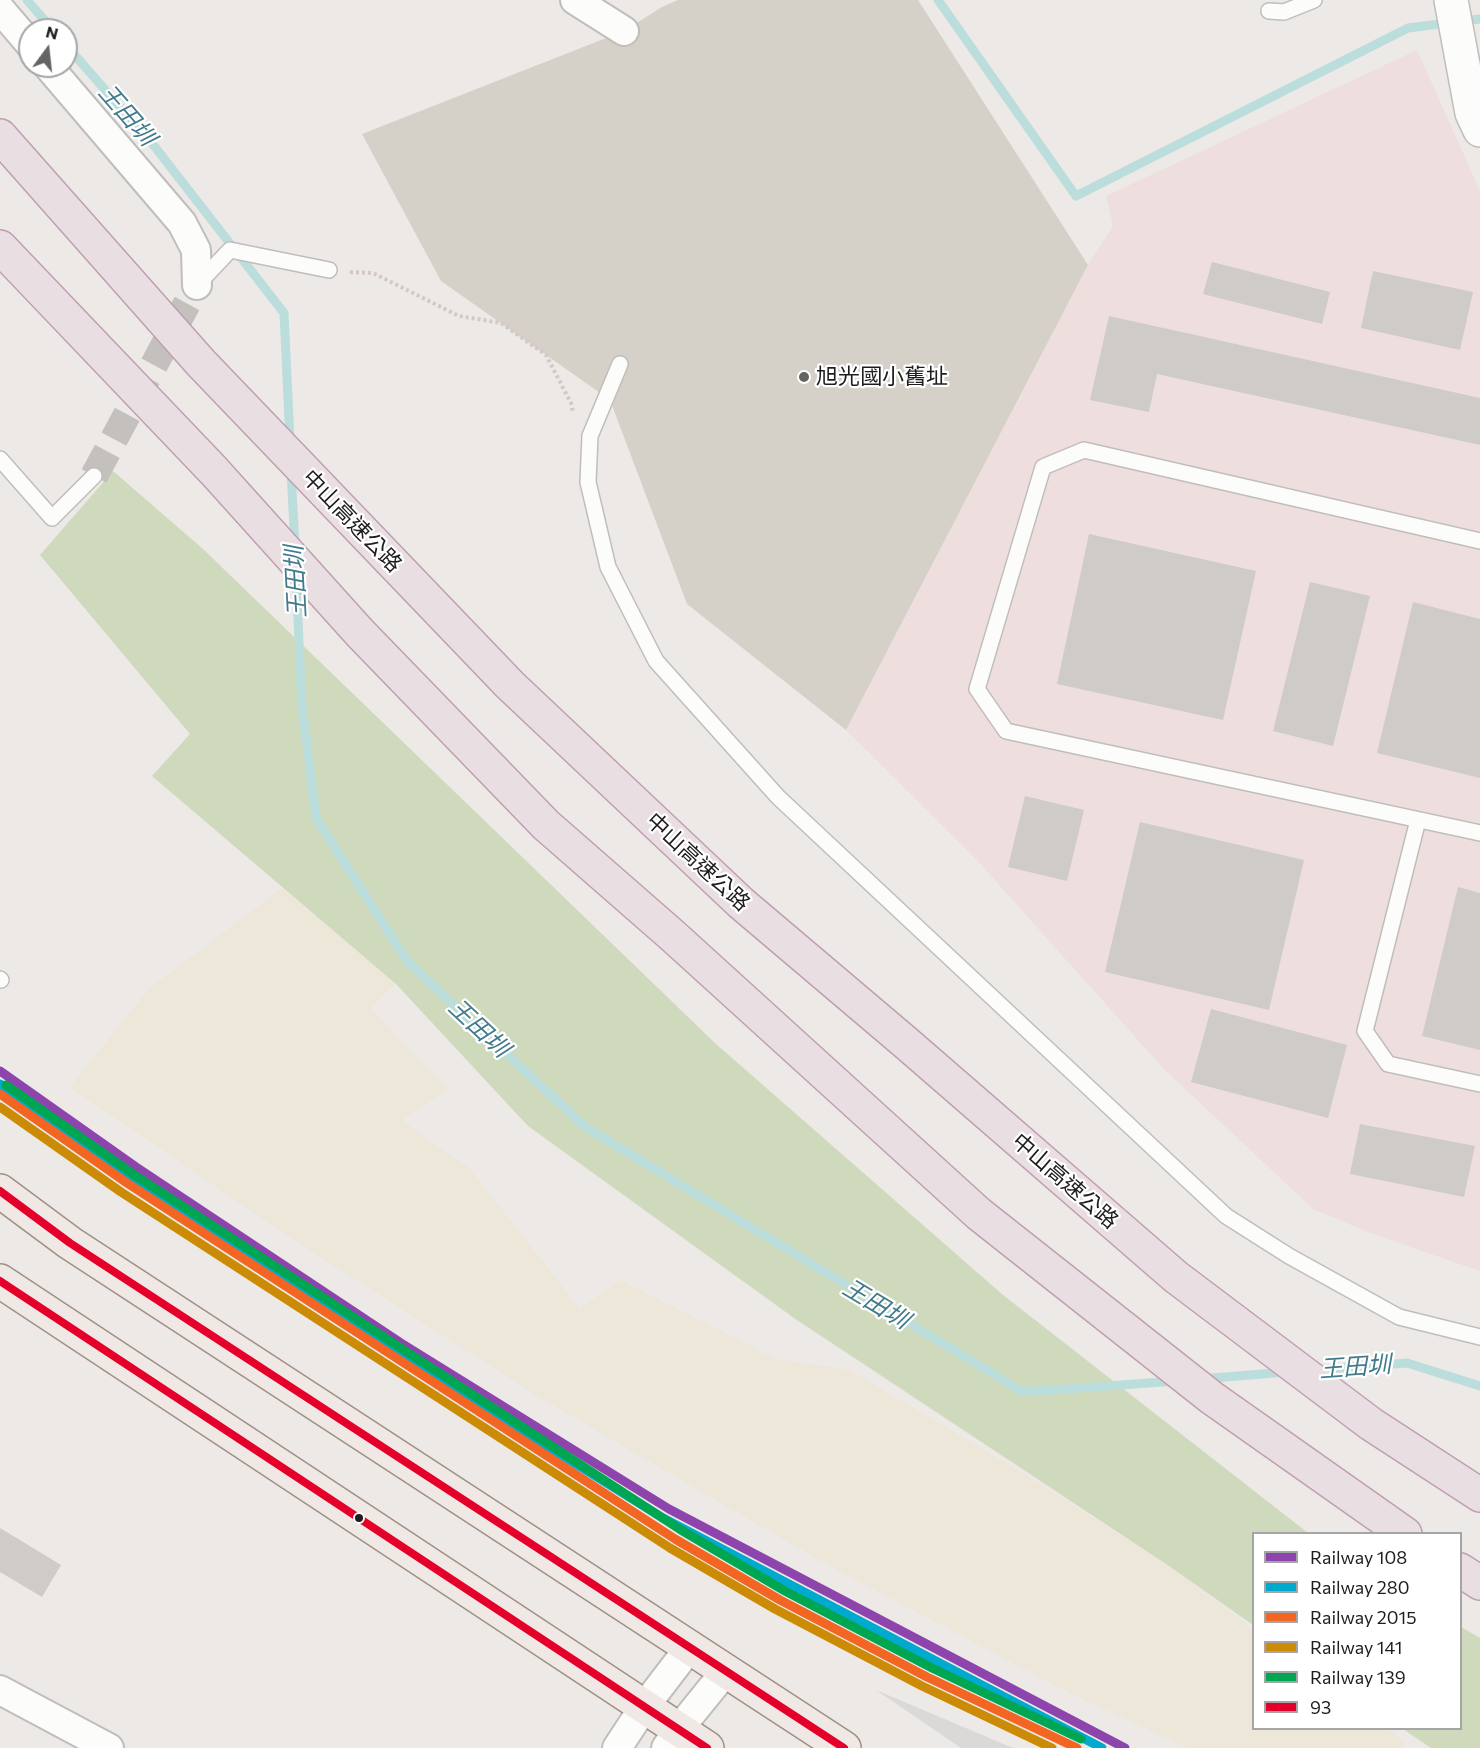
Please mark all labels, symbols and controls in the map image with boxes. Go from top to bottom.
north arrow [18,18,78,78]
text: N [44,21,61,43]
water label: 王田圳 [93,78,161,152]
place label: 旭光國小舊址 [816,364,948,390]
marker: 旭光國小舊址 [797,370,811,384]
street label: 中山高速公路 [297,464,407,578]
water label: 王田圳 [280,545,312,619]
street label: 中山高速公路 [641,807,755,917]
water label: 王田圳 [443,993,515,1063]
street label: 中山高速公路 [1007,1128,1123,1234]
water label: 王田圳 [838,1273,914,1335]
water label: 王田圳 [1318,1350,1392,1384]
unlabelled marker [353,1512,365,1524]
legend [1252,1532,1462,1730]
text: Railway 108 [1310,1546,1407,1568]
text: Railway 280 [1310,1576,1409,1598]
text: Railway 2015 [1310,1606,1417,1628]
text: Railway 141 [1310,1636,1402,1658]
text: Railway 139 [1310,1666,1406,1688]
text: 93 [1310,1696,1331,1718]

